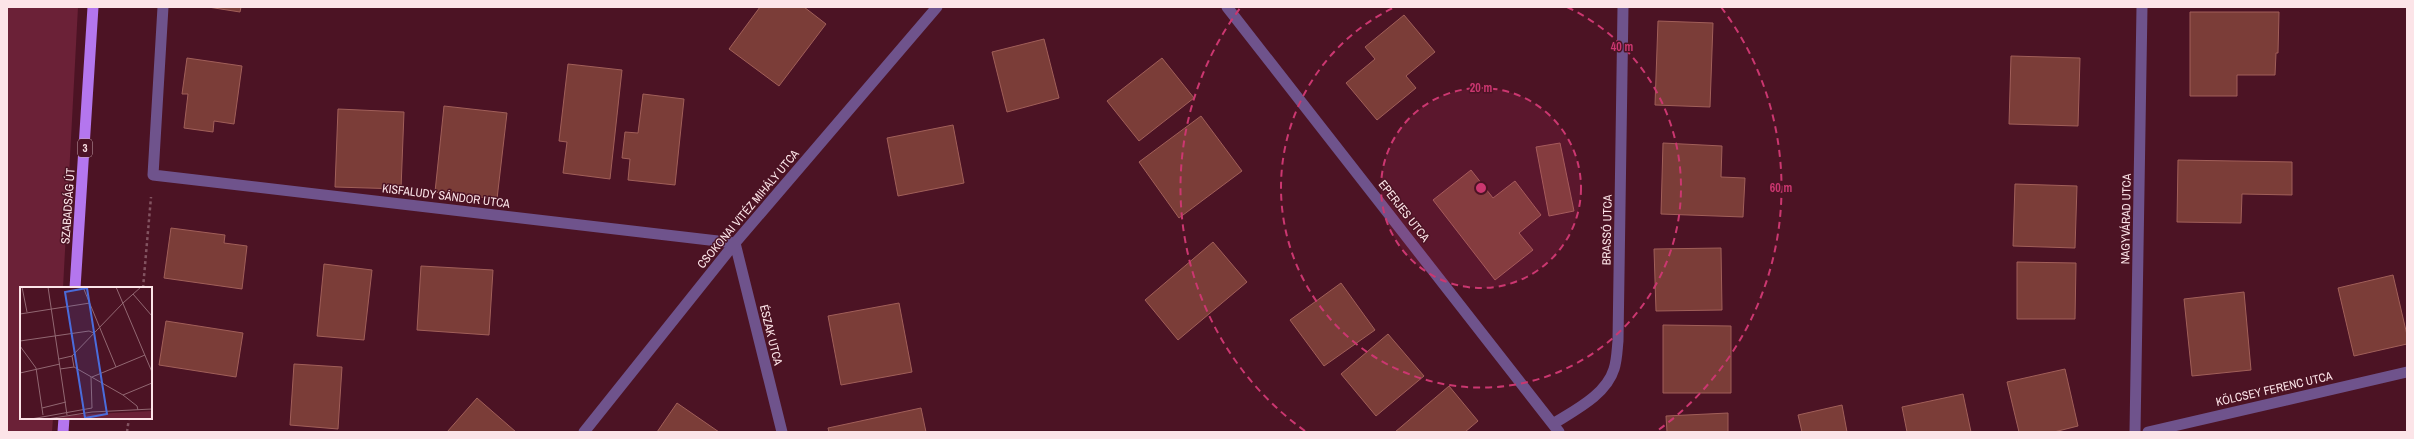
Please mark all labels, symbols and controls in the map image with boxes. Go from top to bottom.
text: 40 m [1611,39,1633,55]
text: 20 m [1470,80,1492,96]
road number: 3 [78,139,92,157]
street label: CSOKONAI VITÉZ MIHÁLY UTCA [693,146,803,272]
street label: SZABADSÁG ÚT [57,168,79,244]
street label: NAGYVÁRAD UTCA [2117,173,2135,264]
street label: EPERJES UTCA [1375,177,1433,246]
street label: KISFALUDY SÁNDOR UTCA [381,180,511,212]
text: 60 m [1770,180,1792,196]
centre of rings [1474,181,1488,195]
street label: BRASSÓ UTCA [1598,194,1616,265]
inset map [20,287,152,419]
street label: ÉSZAK UTCA [756,303,786,367]
street label: KÖLCSEY FERENC UTCA [2214,367,2334,410]

